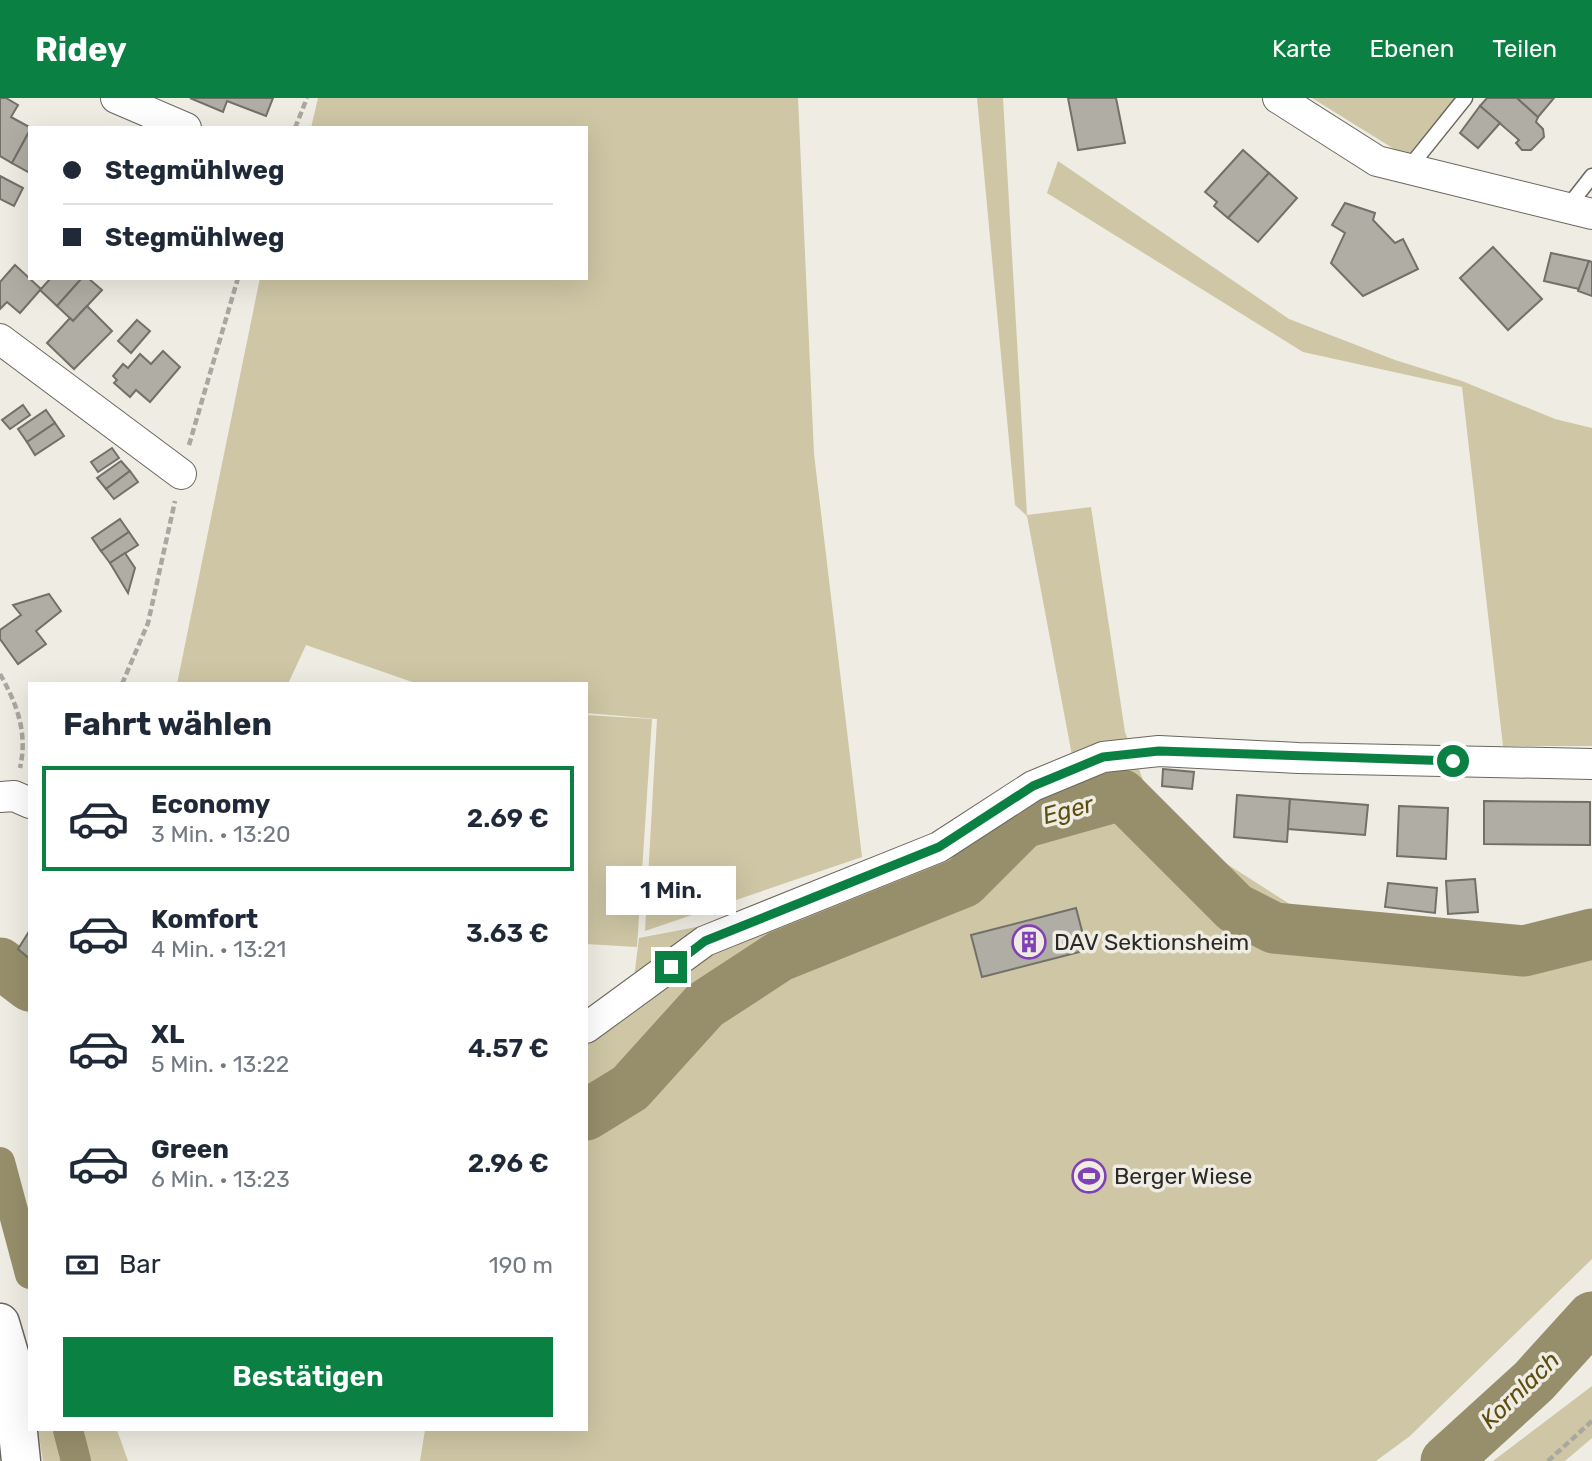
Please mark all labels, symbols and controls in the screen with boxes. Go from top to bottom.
text: Ridey [35,30,127,69]
text: Karte [1272,35,1332,63]
text: Ebenen [1370,35,1454,63]
text: Teilen [1492,35,1557,63]
text: Stegmühlweg [105,155,284,186]
text: Stegmühlweg [105,222,284,253]
text: Fahrt wählen [63,705,272,743]
route start [1437,745,1469,777]
icon: car [67,787,130,850]
text: Economy [151,789,270,820]
water label: Eger [1040,790,1097,830]
text: 2.69 € [467,803,549,834]
text: 3 Min. · 13:20 [151,820,291,848]
callout: 1 Min. [606,866,736,914]
text: 1 Min. [640,876,702,904]
icon: car [67,902,130,965]
text: Komfort [151,904,258,935]
text: 3.63 € [466,918,549,949]
building icon: DAV Sektionsheim [1010,923,1048,961]
place label: DAV Sektionsheim [1054,928,1249,956]
text: 4 Min. · 13:21 [151,935,286,963]
route end [655,951,687,983]
icon: car [67,1017,130,1080]
text: XL [151,1019,184,1050]
text: 4.57 € [468,1033,549,1064]
text: 5 Min. · 13:22 [151,1050,289,1078]
icon: car [67,1132,130,1195]
text: Green [151,1134,229,1165]
text: 2.96 € [468,1148,549,1179]
sports icon: Berger Wiese [1070,1157,1108,1195]
place label: Berger Wiese [1114,1162,1252,1190]
text: 6 Min. · 13:23 [151,1165,290,1193]
icon: cash [63,1246,101,1284]
text: Bar [119,1249,161,1280]
text: 190 m [489,1251,553,1279]
button: Bestätigen [63,1337,553,1417]
water label: Kornlach [1475,1346,1565,1434]

